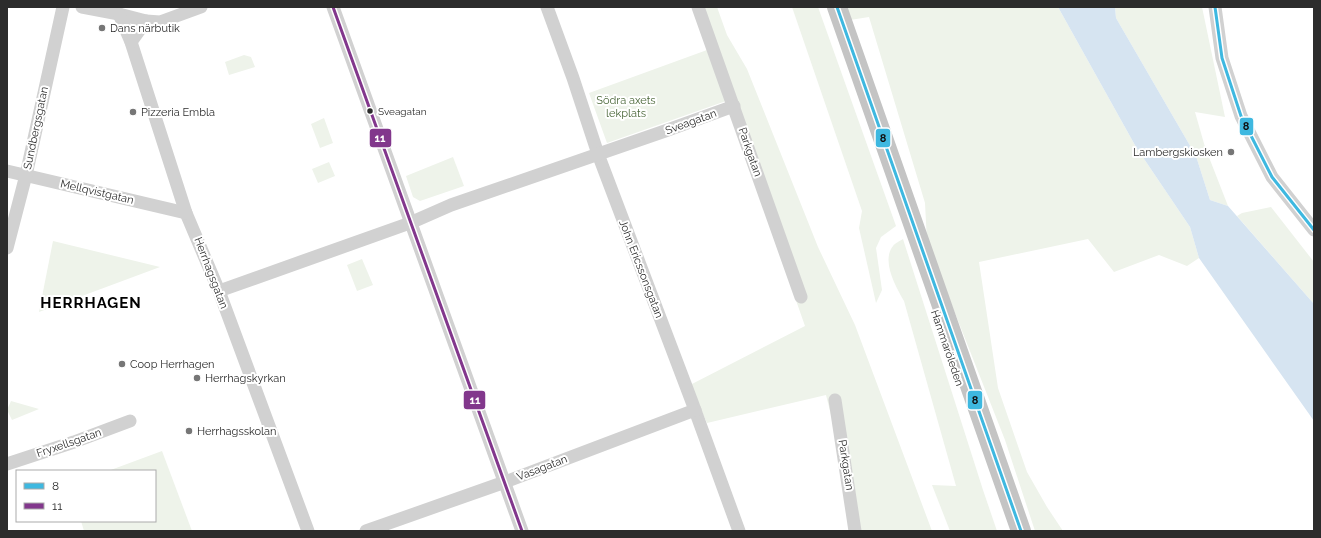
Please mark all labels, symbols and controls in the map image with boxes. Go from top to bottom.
place label: Dans närbutik [110,22,180,35]
marker: Dans närbutik [97,23,107,33]
street label: Sundbergsgatan [21,85,51,171]
park label: Södra axets lekplats [596,94,656,120]
place label: Pizzeria Embla [141,106,215,119]
marker: Sveagatan [365,106,375,116]
place label: Sveagatan [378,106,427,117]
marker: Pizzeria Embla [128,107,138,117]
street label: Sveagatan [664,107,718,137]
line badge: 8 [1239,117,1254,136]
text: 8 [1243,120,1250,133]
street label: Parkgatan [736,126,764,178]
line badge: 11 [369,128,392,148]
line badge: 8 [875,128,891,148]
text: 11 [375,132,386,145]
text: 8 [880,132,887,145]
place label: Lambergskiosken [1133,146,1223,159]
marker: Lambergskiosken [1226,147,1236,157]
street label: Mellqvistgatan [59,177,135,207]
street label: John Ericssonsgatan [616,218,666,320]
street label: Herrhagsgatan [191,235,231,311]
district label: HERRHAGEN [40,294,142,312]
street label: Hammaröleden [928,308,966,388]
place label: Coop Herrhagen [130,358,215,371]
marker: Coop Herrhagen [117,359,127,369]
place label: Herrhagskyrkan [205,372,286,385]
marker: Herrhagskyrkan [192,373,202,383]
line badge: 11 [463,390,486,410]
line badge: 8 [967,390,983,410]
text: 11 [470,394,481,407]
text: 8 [972,394,979,407]
place label: Herrhagsskolan [197,425,277,438]
street label: Fryxellsgatan [35,426,103,460]
marker: Herrhagsskolan [184,426,194,436]
street label: Parkgatan [836,439,856,491]
street label: Vasagatan [515,452,569,484]
legend [16,470,156,522]
text: 8 [52,479,59,493]
text: 11 [52,499,62,513]

